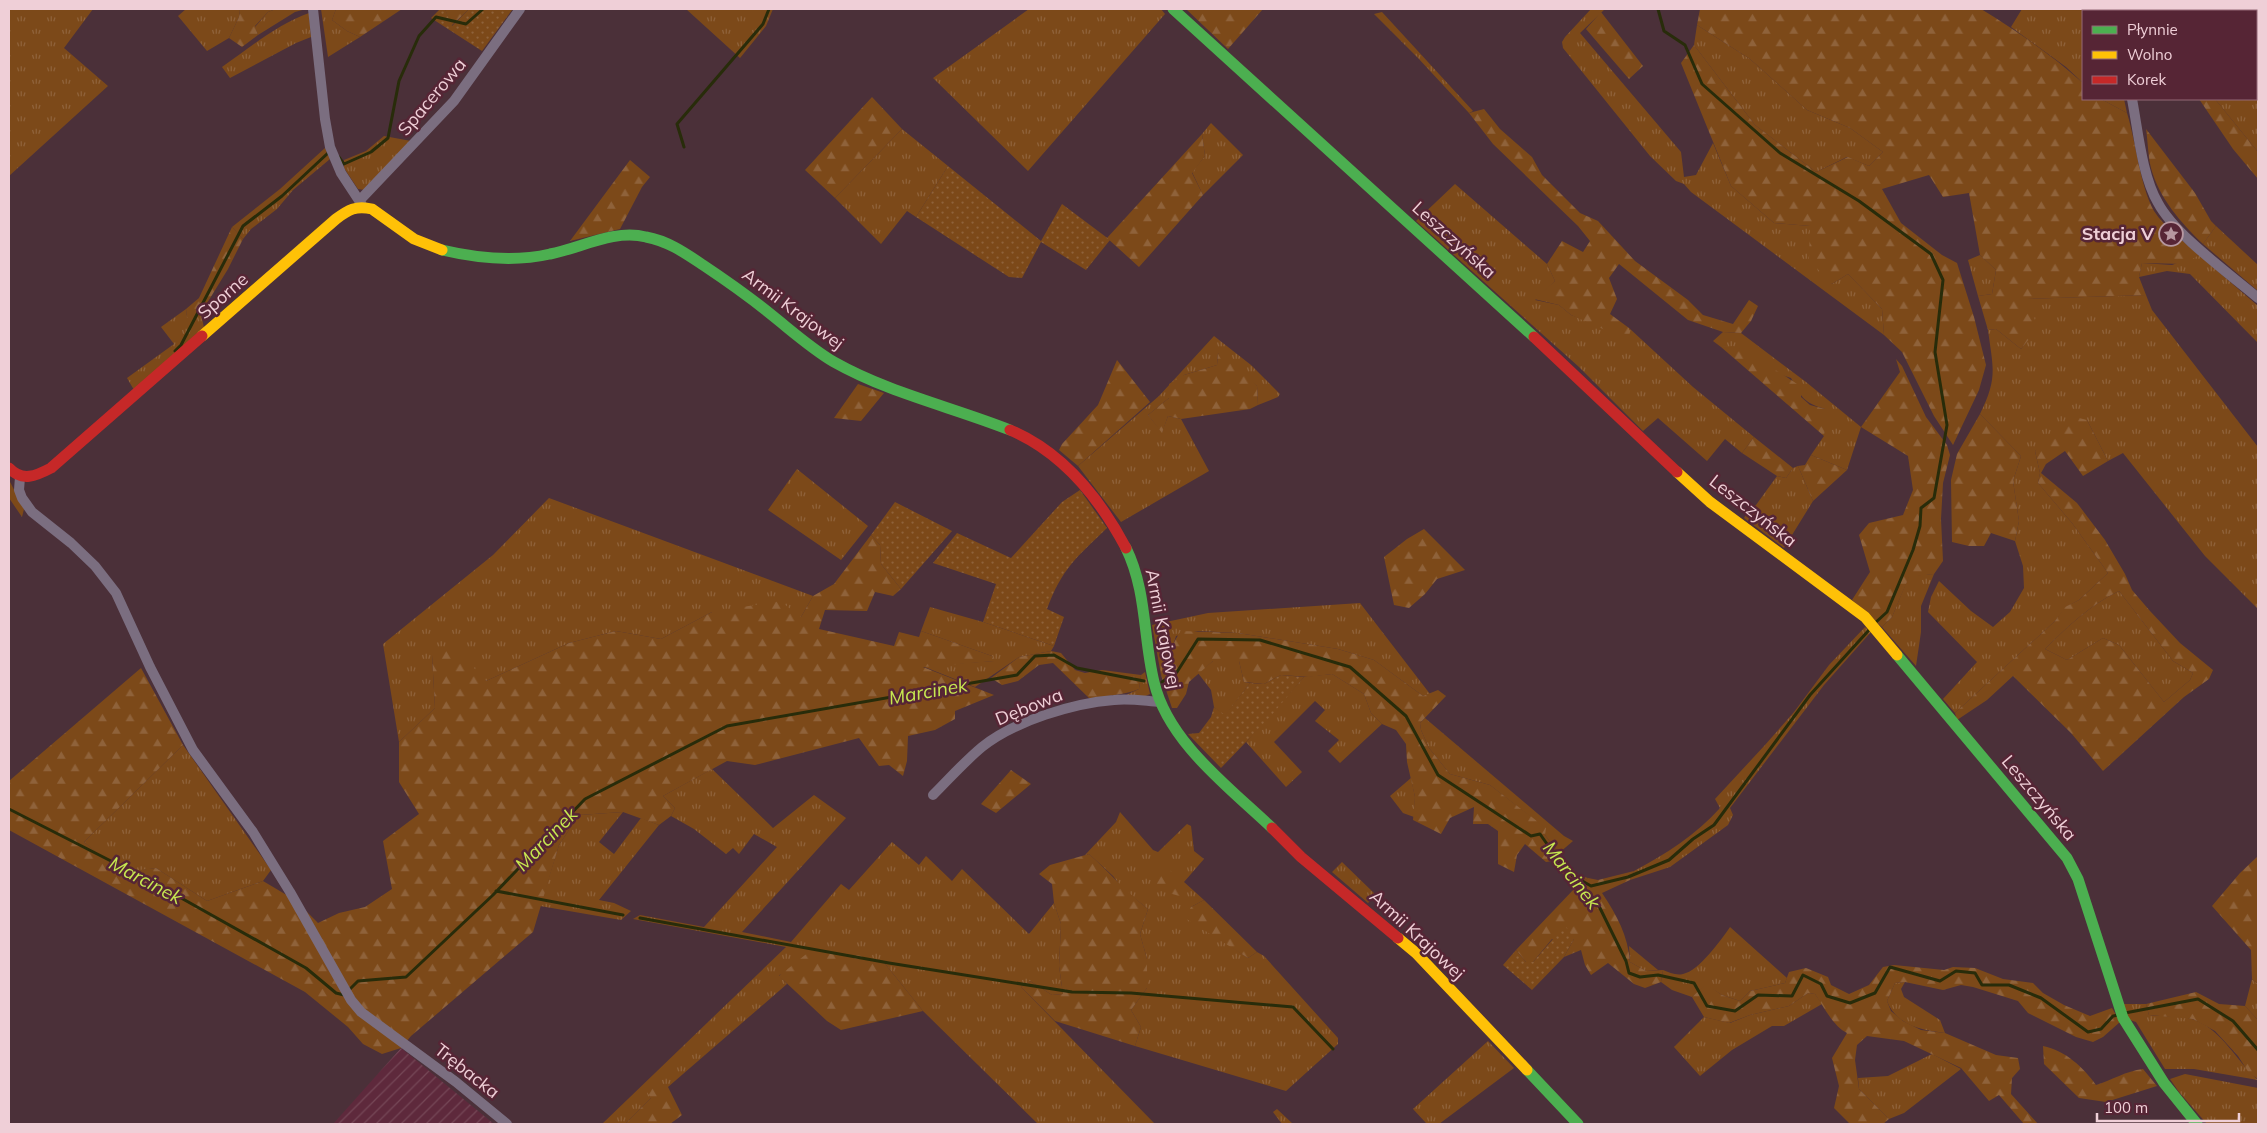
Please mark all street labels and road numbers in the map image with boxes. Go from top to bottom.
street label: Spacerowa [393,53,471,140]
street label: Leszczyńska [1408,196,1501,283]
street label: Armii Krajowej [738,263,849,354]
street label: Sporne [193,268,253,324]
street label: Leszczyńska [1705,469,1802,552]
street label: Armii Krajowej [1141,567,1186,691]
street label: Dębowa [992,683,1066,730]
street label: Leszczyńska [1997,750,2082,845]
street label: Armii Krajowej [1365,885,1470,984]
street label: Trębacka [430,1038,504,1103]

